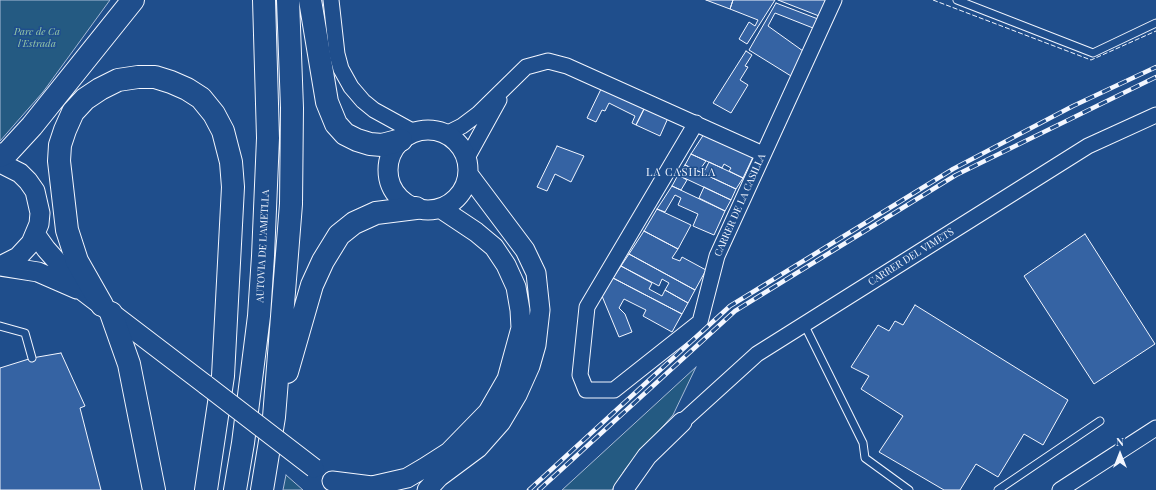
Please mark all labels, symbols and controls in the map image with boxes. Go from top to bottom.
park label: Parc de Ca l'Estrada [14,26,60,50]
street label: CARRER DE LA CASILLA [712,152,768,258]
district label: LA CASILLA [646,166,716,180]
street label: AUTOVIA DE L'AMETLLA [254,189,272,303]
street label: CARRER DEL VIMETS [866,226,956,288]
north arrow [1100,434,1140,474]
text: N [1116,434,1124,449]

